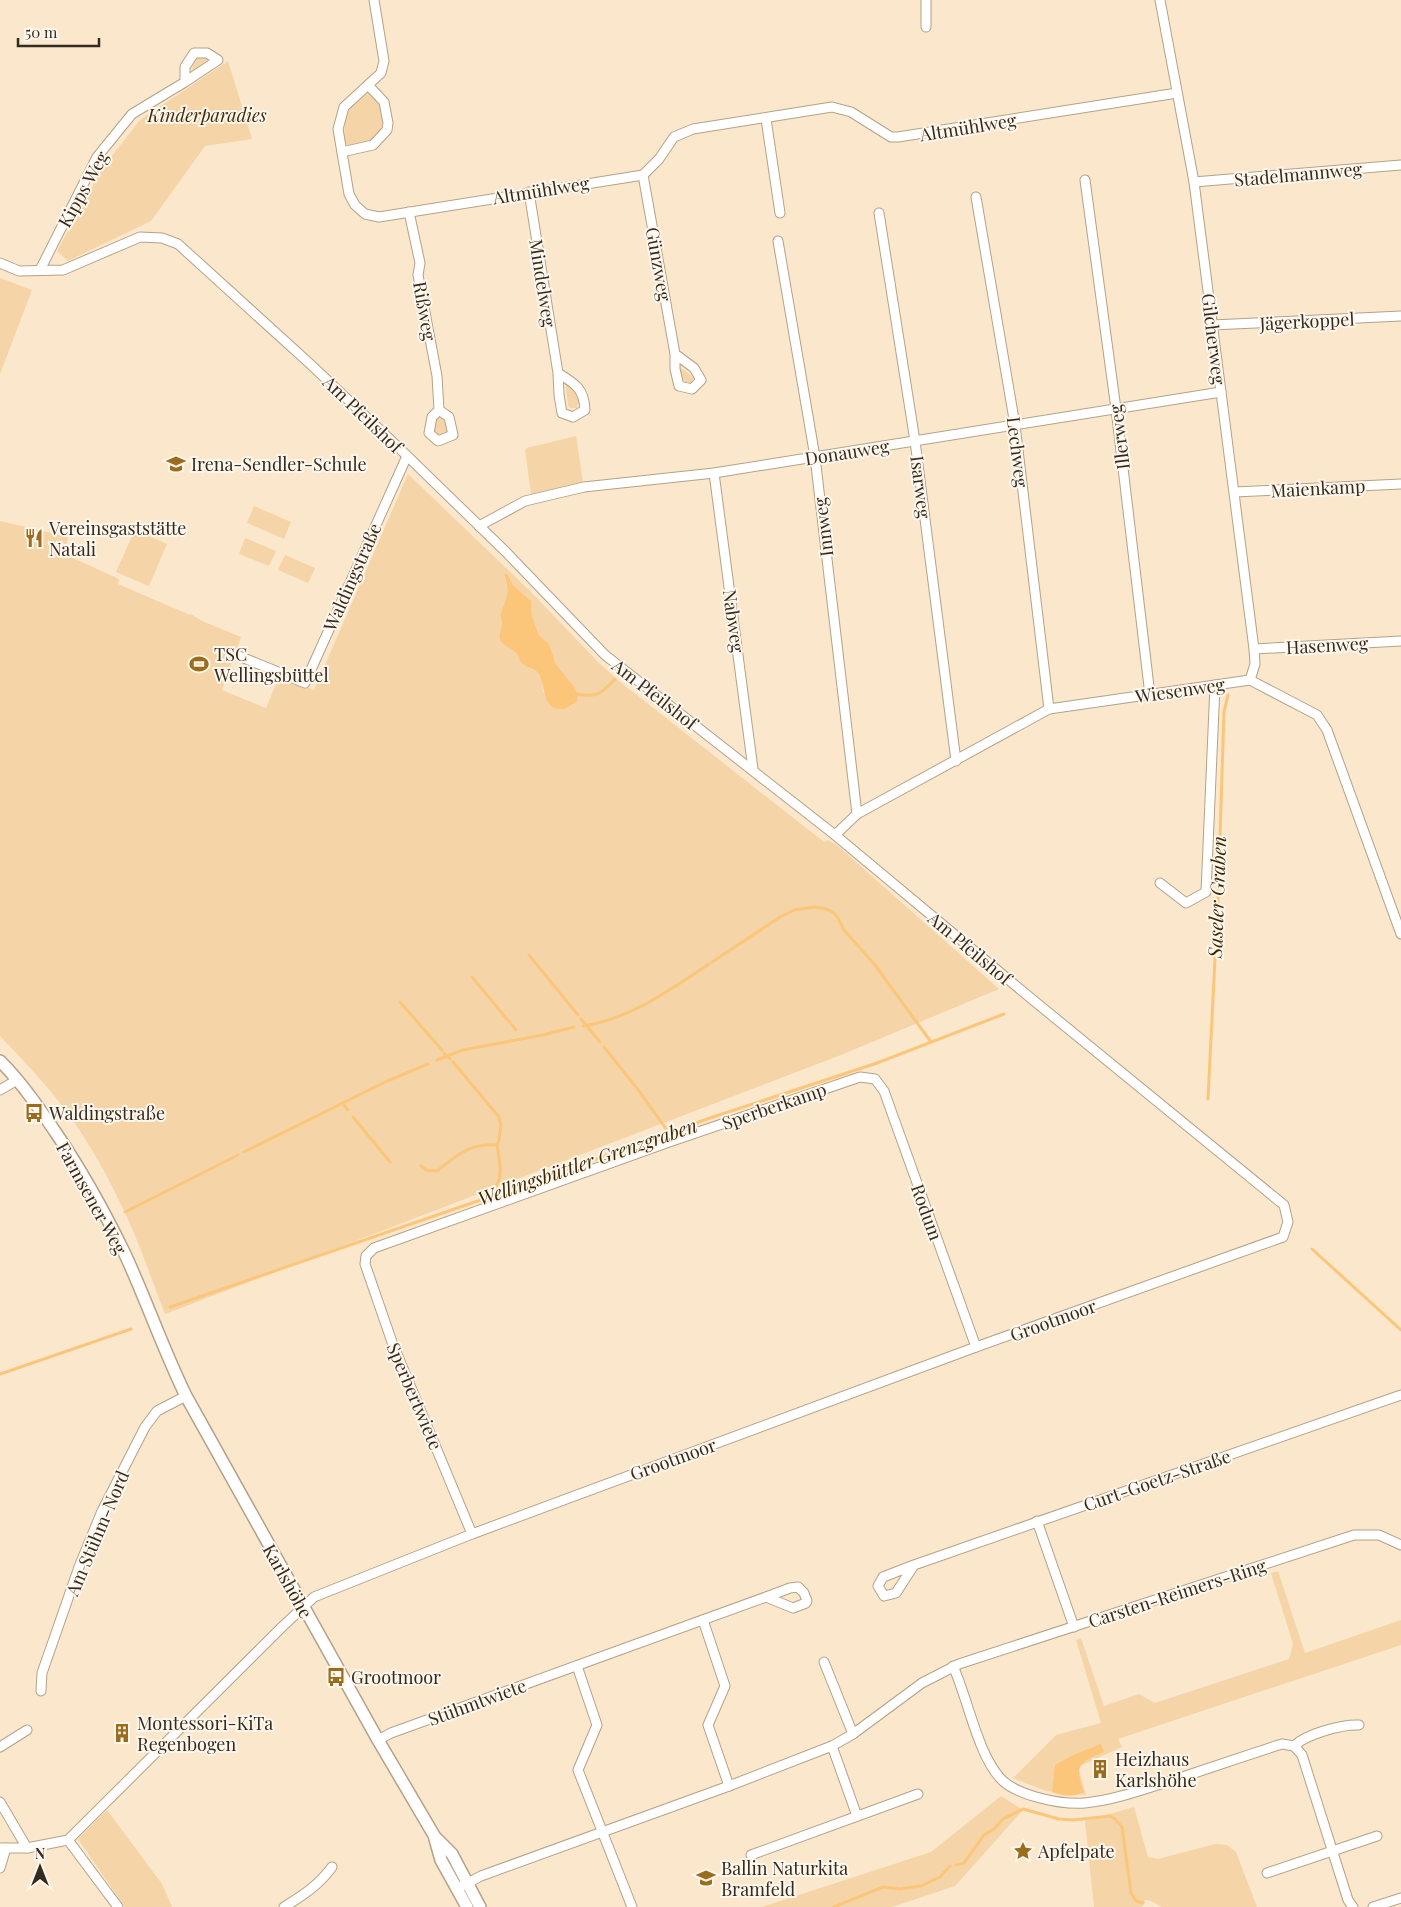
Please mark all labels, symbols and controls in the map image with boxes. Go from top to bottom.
scale bar [18,15,99,47]
text: 50 m [25,22,58,42]
park label: Kinderparadies [147,103,267,127]
street label: Altmühlweg [917,107,1018,147]
street label: Kipps Weg [52,146,114,231]
street label: Stadelmannweg [1233,156,1363,192]
street label: Altmühlweg [490,170,591,210]
street label: Günzweg [641,225,677,303]
street label: Mindelweg [524,237,562,329]
street label: Rißweg [408,279,442,343]
street label: Gilcherweg [1197,292,1232,386]
street label: Jägerkoppel [1258,307,1355,336]
street label: Am Pfeilshof [317,369,409,459]
street label: Illerweg [1103,402,1135,471]
street label: Lechweg [1002,415,1034,489]
street label: Donauweg [803,433,892,471]
place label: Irena-Sendler-Schule [191,452,367,476]
school or university icon: Irena-Sendler-Schule [165,453,187,475]
street label: Isarweg [905,454,937,520]
street label: Maienkamp [1270,474,1366,502]
street label: Innweg [807,495,839,558]
place label: Vereinsgaststätte Natali [48,516,186,561]
street label: Waldingstraße [317,519,387,636]
restaurant icon: Vereinsgaststätte Natali [23,527,45,549]
street label: Nabweg [718,588,750,655]
street label: Hasenweg [1285,631,1369,659]
place label: TSC Wellingsbüttel [213,642,329,687]
sports icon: TSC Wellingsbüttel [188,653,210,675]
street label: Am Pfeilshof [607,653,704,736]
street label: Wiesenweg [1133,672,1227,708]
water label: Saseler Graben [1201,836,1231,959]
street label: Am Pfeilshof [923,905,1018,991]
street label: Sperberkamp [719,1077,829,1135]
place label: Waldingstraße [48,1101,165,1125]
bus stop icon: Waldingstraße [23,1102,45,1124]
water label: Wellingsbüttler Grenzgraben [474,1111,700,1211]
street label: Farmsener Weg [51,1137,133,1259]
street label: Rodum [906,1180,948,1244]
street label: Grootmoor [1007,1293,1099,1347]
street label: Sperbertwiete [382,1339,448,1453]
street label: Grootmoor [627,1432,719,1486]
street label: Curt-Goetz-Straße [1080,1444,1234,1516]
street label: Am Stühm-Nord [59,1466,134,1600]
street label: Karlshöhe [258,1540,318,1622]
street label: Carsten-Reimers-Ring [1085,1553,1269,1633]
place label: Grootmoor [351,1665,441,1689]
bus stop icon: Grootmoor [325,1666,347,1688]
street label: Stühmtwiete [424,1673,530,1731]
place label: Montessori-KiTa Regenbogen [137,1711,273,1756]
building icon: Montessori-KiTa Regenbogen [111,1722,133,1744]
place label: Heizhaus Karlshöhe [1115,1747,1197,1792]
building icon: Heizhaus Karlshöhe [1089,1758,1111,1780]
place label: Apfelpate [1037,1839,1115,1863]
place icon: Apfelpate [1012,1840,1034,1862]
north arrow [15,1842,65,1892]
text: N [35,1844,45,1863]
place label: Ballin Naturkita Bramfeld [721,1856,848,1901]
school or university icon: Ballin Naturkita Bramfeld [695,1867,717,1889]

